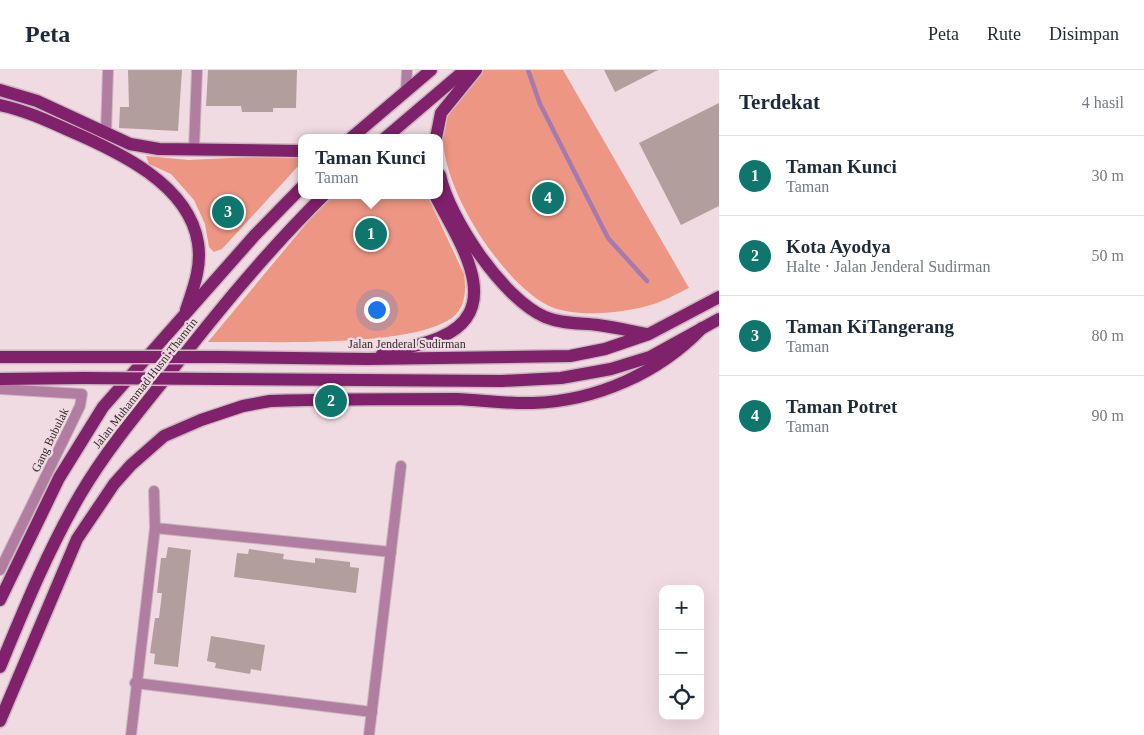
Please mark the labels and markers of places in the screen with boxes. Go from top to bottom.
pin: 4 [532,179,564,217]
pin: 3 [212,193,244,231]
pin: 1 [355,215,387,253]
pin: 2 [315,382,347,420]

